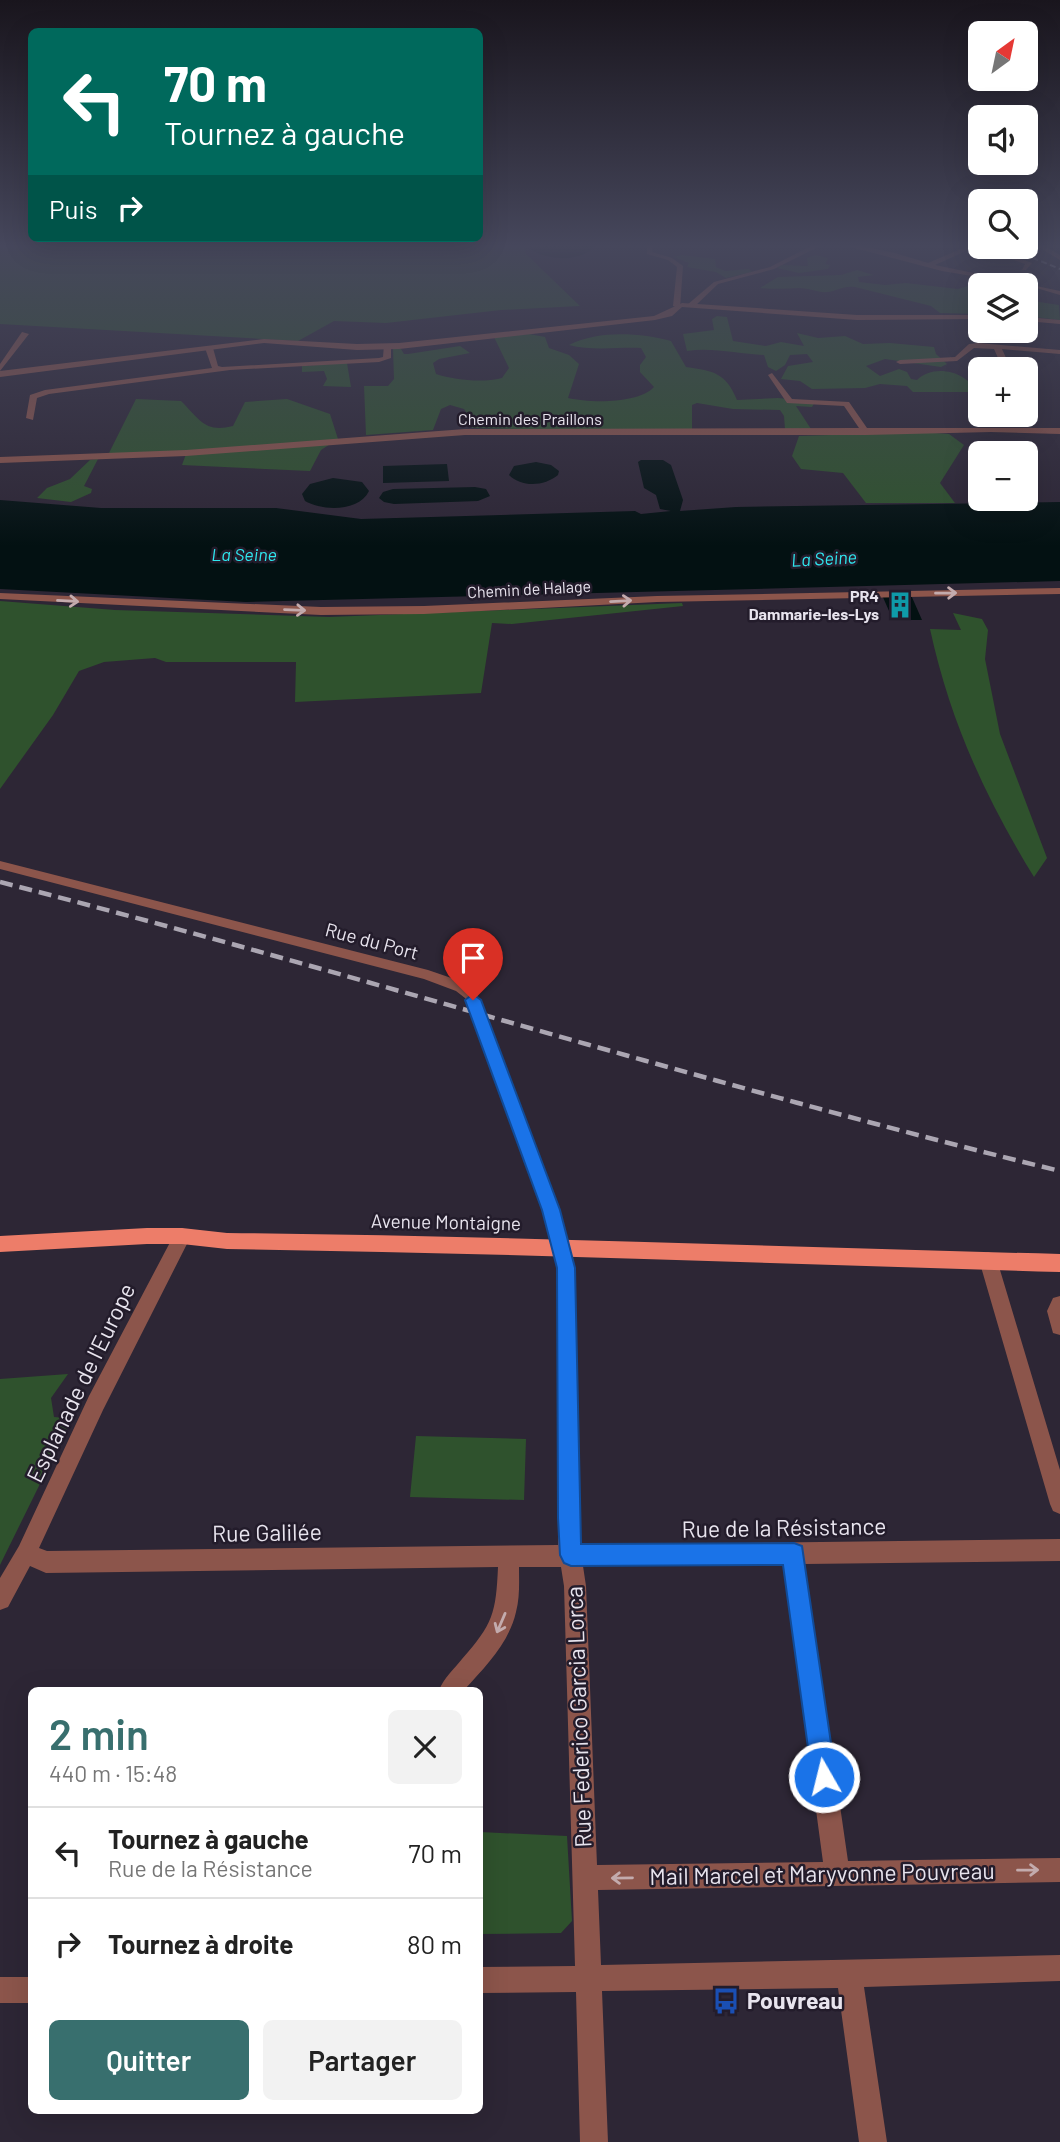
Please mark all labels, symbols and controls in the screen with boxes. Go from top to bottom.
north arrow [968,21,1038,91]
map controls [968,21,1038,511]
text: 70 m [164,53,267,112]
icon: left [49,56,140,147]
button: sound [968,105,1038,175]
text: Tournez à gauche [164,113,405,151]
icon: right [111,189,149,227]
button: search [968,189,1038,259]
text: Puis [49,193,97,224]
button: layers [968,273,1038,343]
button: + [968,357,1038,427]
street label: Chemin des Praillons [458,409,602,428]
button: − [968,441,1038,511]
water label: La Seine [211,543,277,565]
water label: La Seine [791,545,857,571]
street label: Chemin de Halage [467,576,591,601]
place label: PR4 Dammarie-les-Lys [749,586,879,623]
one-way arrow [934,587,957,600]
building icon: PR4 Dammarie-les-Lys [885,590,915,620]
one-way arrow [56,594,79,607]
one-way arrow [609,594,631,607]
one-way arrow [284,604,307,617]
street label: Rue du Port [323,917,421,964]
pin [443,928,503,1000]
icon: arrive [454,939,492,977]
street label: Avenue Montaigne [371,1209,521,1234]
street label: Esplanade de l'Europe [20,1279,140,1487]
street label: Rue de la Résistance [681,1511,887,1543]
street label: Rue Galilée [212,1517,322,1547]
street label: Rue Federico Garcia Lorca [559,1586,597,1848]
one-way arrow [493,1611,506,1633]
text: 2 min [49,1708,149,1758]
button: close [388,1710,462,1784]
position arrow [787,1740,861,1814]
text: 440 m · 15:48 [49,1759,177,1787]
text: Tournez à gauche [108,1823,309,1854]
icon: left [49,1834,87,1872]
text: 70 m [408,1837,462,1868]
text: Rue de la Résistance [108,1854,313,1882]
street label: Mail Marcel et Maryvonne Pouvreau [649,1856,995,1890]
one-way arrow [1016,1864,1039,1877]
one-way arrow [611,1871,634,1885]
icon: right [49,1925,87,1963]
text: Tournez à droite [108,1928,293,1959]
text: 80 m [407,1928,462,1959]
bus stop icon: Pouvreau [711,1986,741,2016]
place label: Pouvreau [747,1986,843,2014]
button: Quitter [49,2020,249,2100]
button: Partager [263,2020,462,2100]

